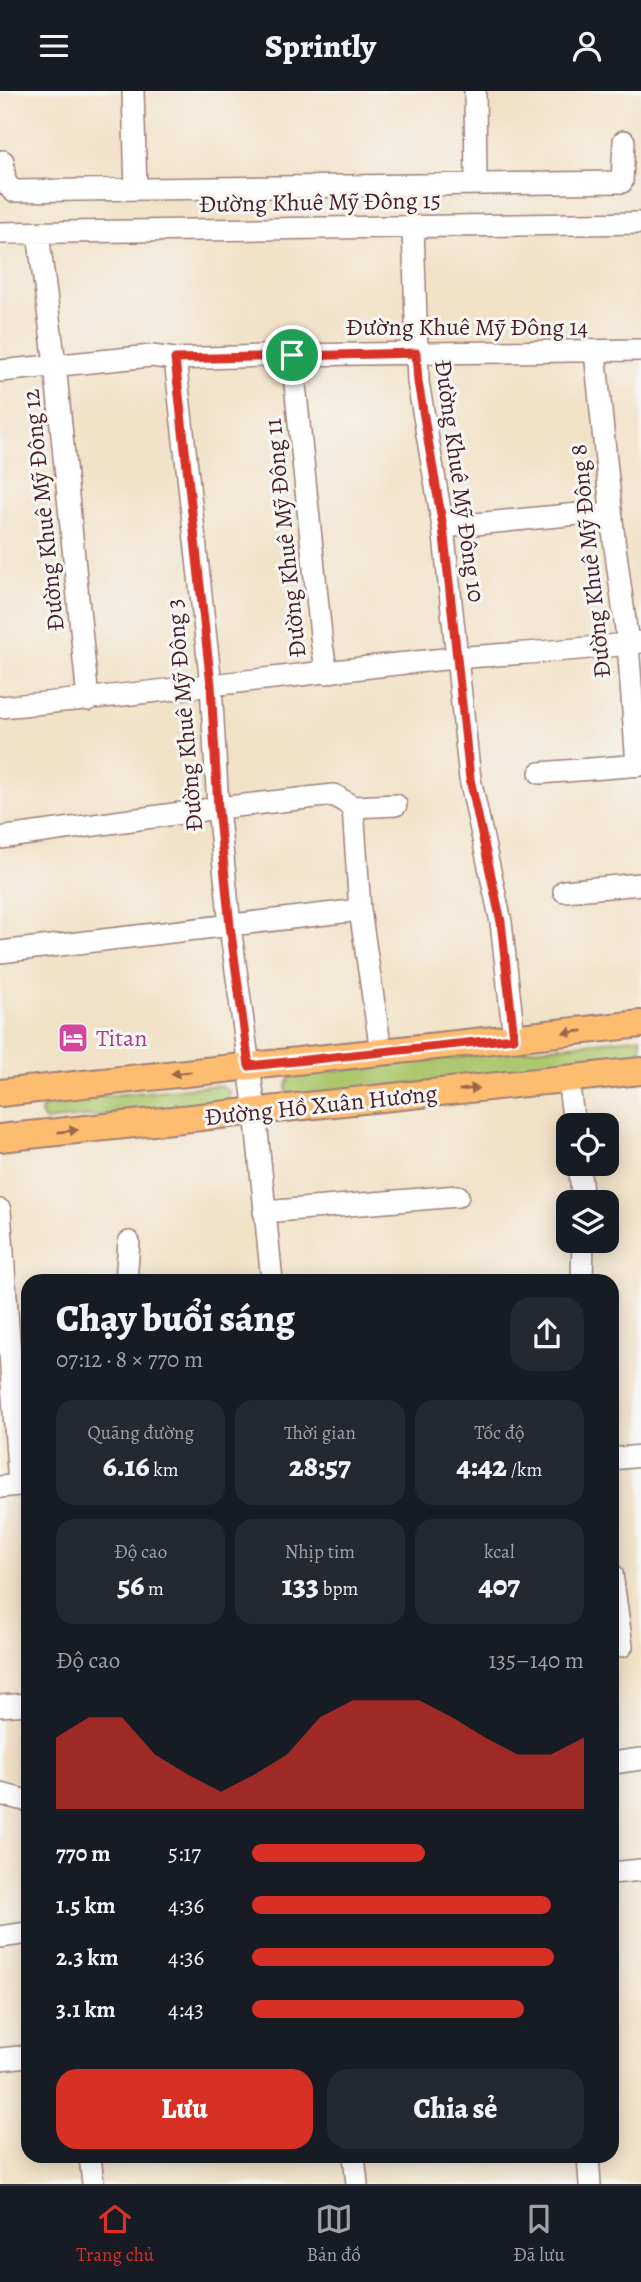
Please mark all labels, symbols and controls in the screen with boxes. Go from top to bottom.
text: Sprintly [265,24,376,68]
icon: menu [35,27,73,65]
icon: person [568,27,606,65]
street label: Đường Khuê Mỹ Đông 15 [199,184,441,220]
street label: Đường Khuê Mỹ Đông 14 [346,311,588,343]
pin [262,325,322,385]
icon: arrive [273,336,311,374]
street label: Đường Khuê Mỹ Đông 10 [427,358,493,604]
street label: Đường Khuê Mỹ Đông 12 [14,388,72,632]
street label: Đường Khuê Mỹ Đông 11 [257,417,313,659]
street label: Đường Khuê Mỹ Đông 8 [562,442,618,680]
street label: Đường Khuê Mỹ Đông 3 [158,597,210,833]
hotel icon: Titan [56,1021,90,1055]
place label: Titan [96,1022,147,1054]
one-way arrow [562,1027,584,1038]
one-way arrow [170,1068,192,1079]
street label: Đường Hồ Xuân Hương [203,1077,439,1133]
one-way arrow [458,1083,480,1094]
map controls [556,1113,619,1253]
button: locate [556,1113,619,1176]
one-way arrow [57,1125,79,1136]
button: layers [556,1190,619,1253]
text: Chạy buổi sáng [56,1292,295,1344]
button: share [510,1297,584,1371]
text: 07:12 · 8 × 770 m [56,1344,203,1375]
text: Quãng đường [87,1420,194,1446]
text: Thời gian [284,1420,356,1446]
text: Tốc độ [474,1420,524,1446]
text: 6.16 [103,1446,150,1486]
text: 28:57 [289,1446,351,1486]
text: 4:42 [456,1446,507,1486]
text: km [150,1457,179,1483]
text: /km [507,1457,542,1483]
text: Độ cao [114,1539,167,1565]
text: Nhịp tim [285,1539,355,1565]
text: kcal [484,1539,515,1565]
text: 56 [117,1565,144,1605]
text: 133 [282,1565,319,1605]
text: 407 [478,1565,520,1605]
text: m [144,1576,164,1602]
text: bpm [319,1576,358,1602]
text: Độ cao [56,1645,120,1676]
text: 135–140 m [488,1645,584,1676]
text: 770 m [56,1838,111,1869]
text: 5:17 [168,1838,201,1869]
text: 1.5 km [56,1890,116,1921]
text: 4:36 [168,1890,204,1921]
text: 2.3 km [56,1942,119,1973]
text: 4:36 [168,1942,204,1973]
text: 3.1 km [56,1994,116,2025]
text: 4:43 [168,1994,204,2025]
button: Lưu [56,2069,313,2149]
button: Chia sẻ [327,2069,584,2149]
tab: Trang chủ [76,2200,154,2268]
tab: Bản đồ [307,2200,361,2268]
tab: Đã lưu [513,2200,565,2268]

